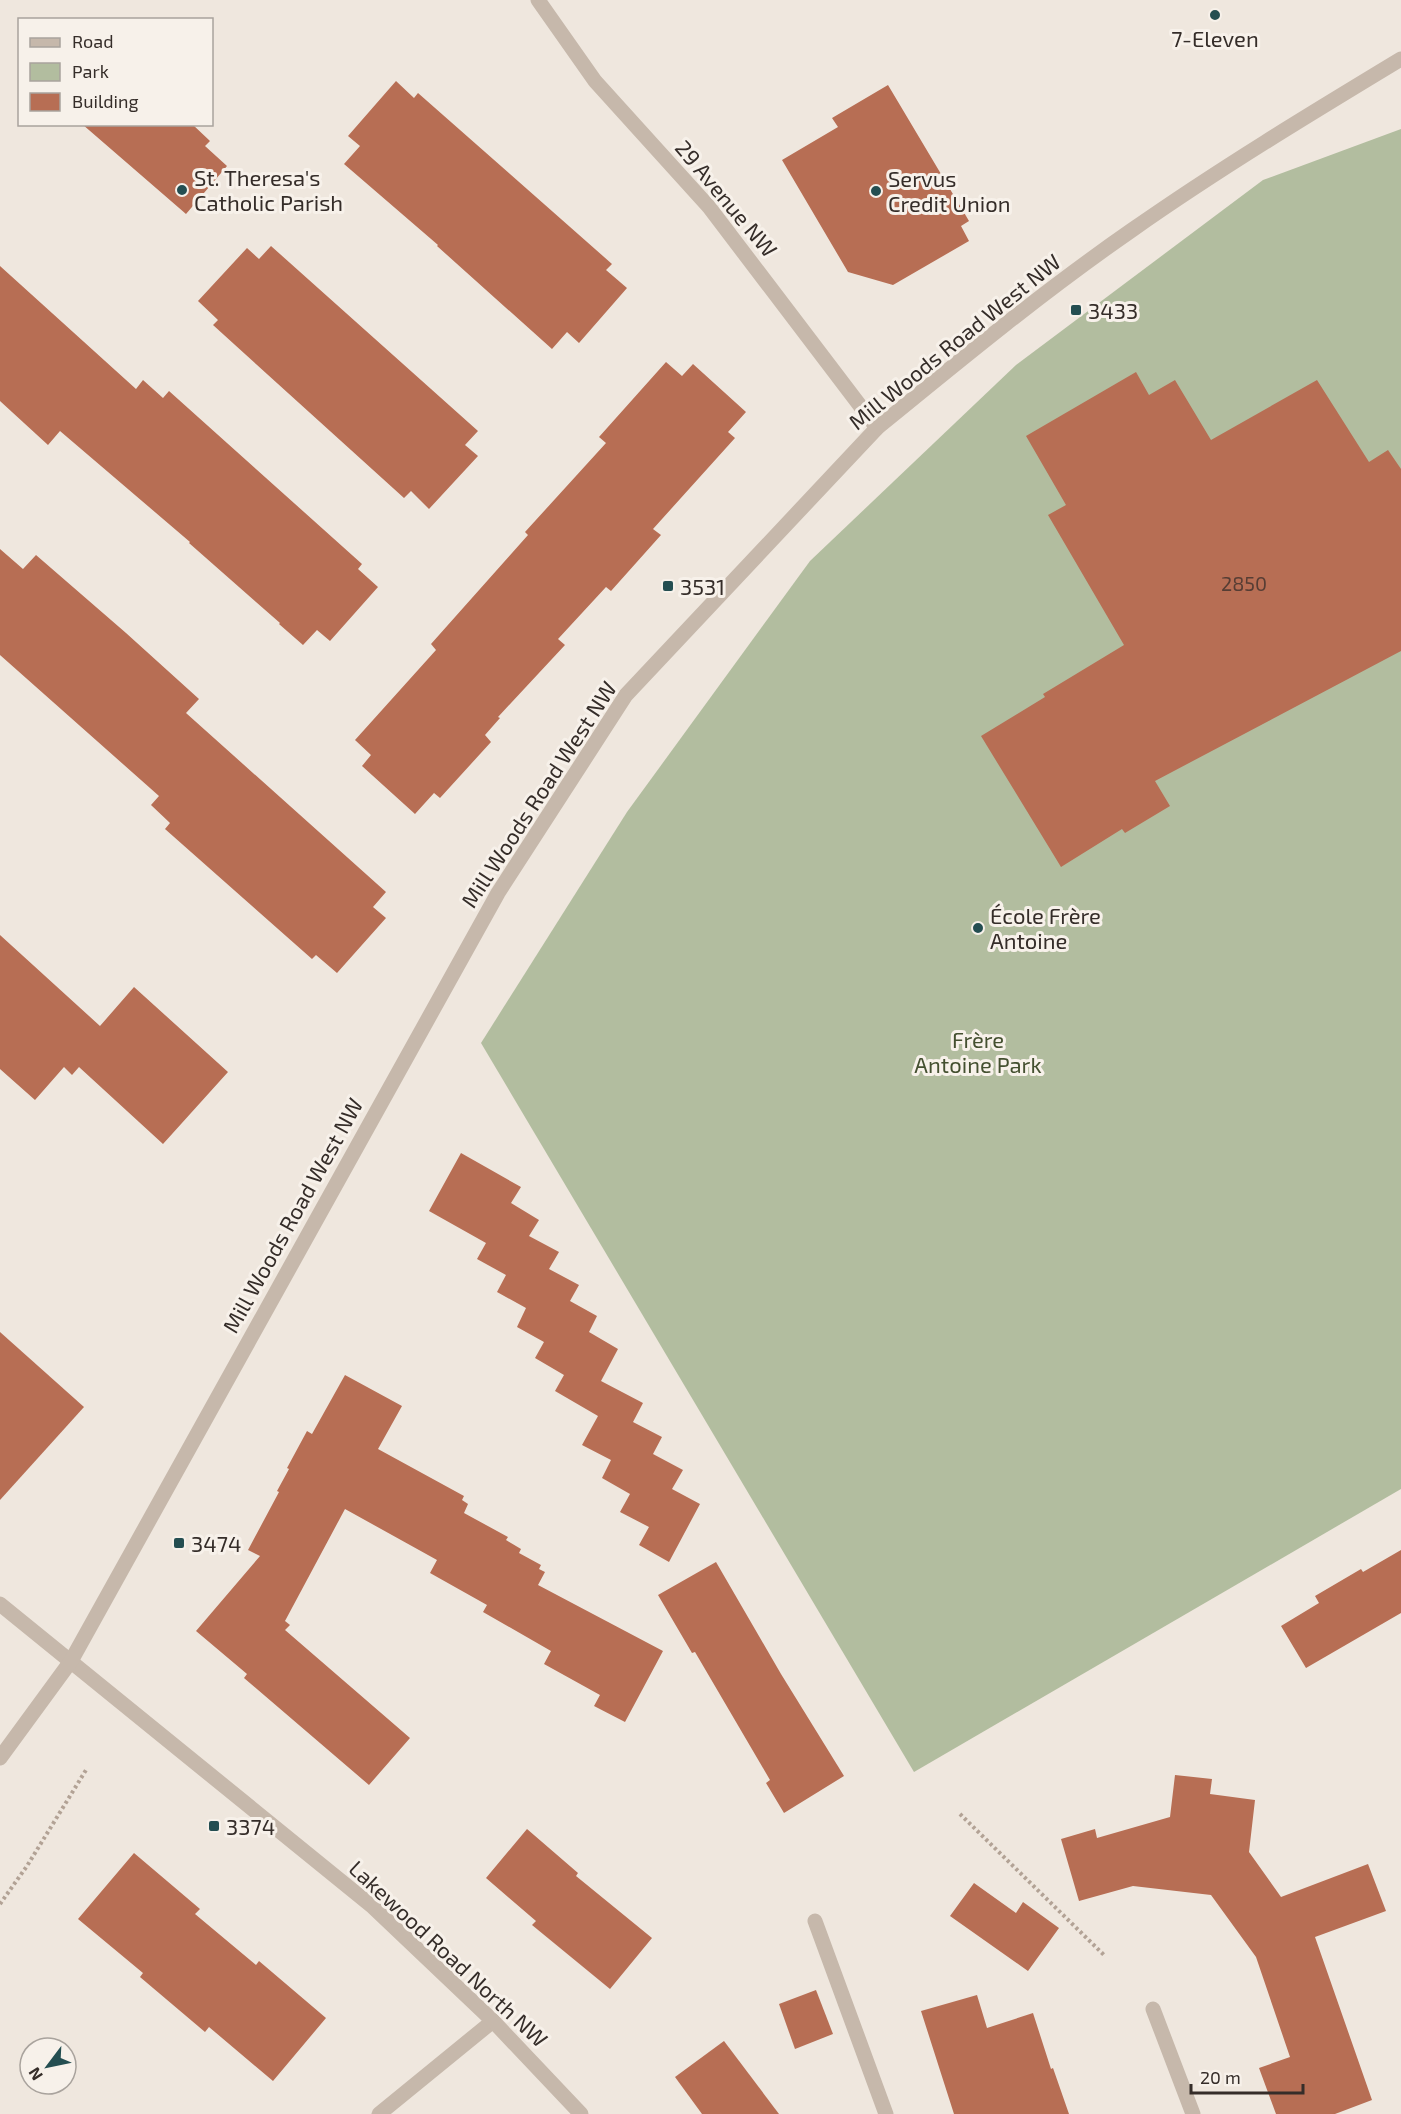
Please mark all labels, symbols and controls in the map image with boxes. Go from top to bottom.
marker: 7-Eleven [1208,8,1222,22]
legend [18,18,213,126]
place label: 7-Eleven [1171,25,1259,51]
text: Road [72,30,113,52]
text: Park [72,60,109,82]
text: Building [72,90,139,112]
street label: 29 Avenue NW [671,134,783,262]
place label: St. Theresa's Catholic Parish [194,164,343,215]
place label: Servus Credit Union [888,165,1010,216]
marker: St. Theresa's Catholic Parish [175,183,189,197]
marker: Servus Credit Union [869,184,883,198]
street label: Mill Woods Road West NW [843,248,1065,434]
place label: 3433 [1088,297,1138,323]
marker: 3433 [1069,303,1083,317]
house number: 2850 [1221,571,1267,595]
place label: 3531 [680,573,725,599]
marker: 3531 [661,579,675,593]
street label: Mill Woods Road West NW [455,676,621,912]
place label: École Frère Antoine [990,902,1101,953]
marker: École Frère Antoine [971,921,985,935]
park label: Frère Antoine Park [914,1026,1042,1077]
street label: Mill Woods Road West NW [217,1093,368,1337]
place label: 3474 [191,1530,242,1556]
marker: 3474 [172,1536,186,1550]
place label: 3374 [226,1813,275,1839]
marker: 3374 [207,1819,221,1833]
street label: Lakewood Road North NW [345,1854,554,2052]
north arrow [18,2036,78,2096]
scale bar [1191,2057,1304,2095]
text: N [24,2064,46,2084]
text: 20 m [1200,2066,1241,2088]

